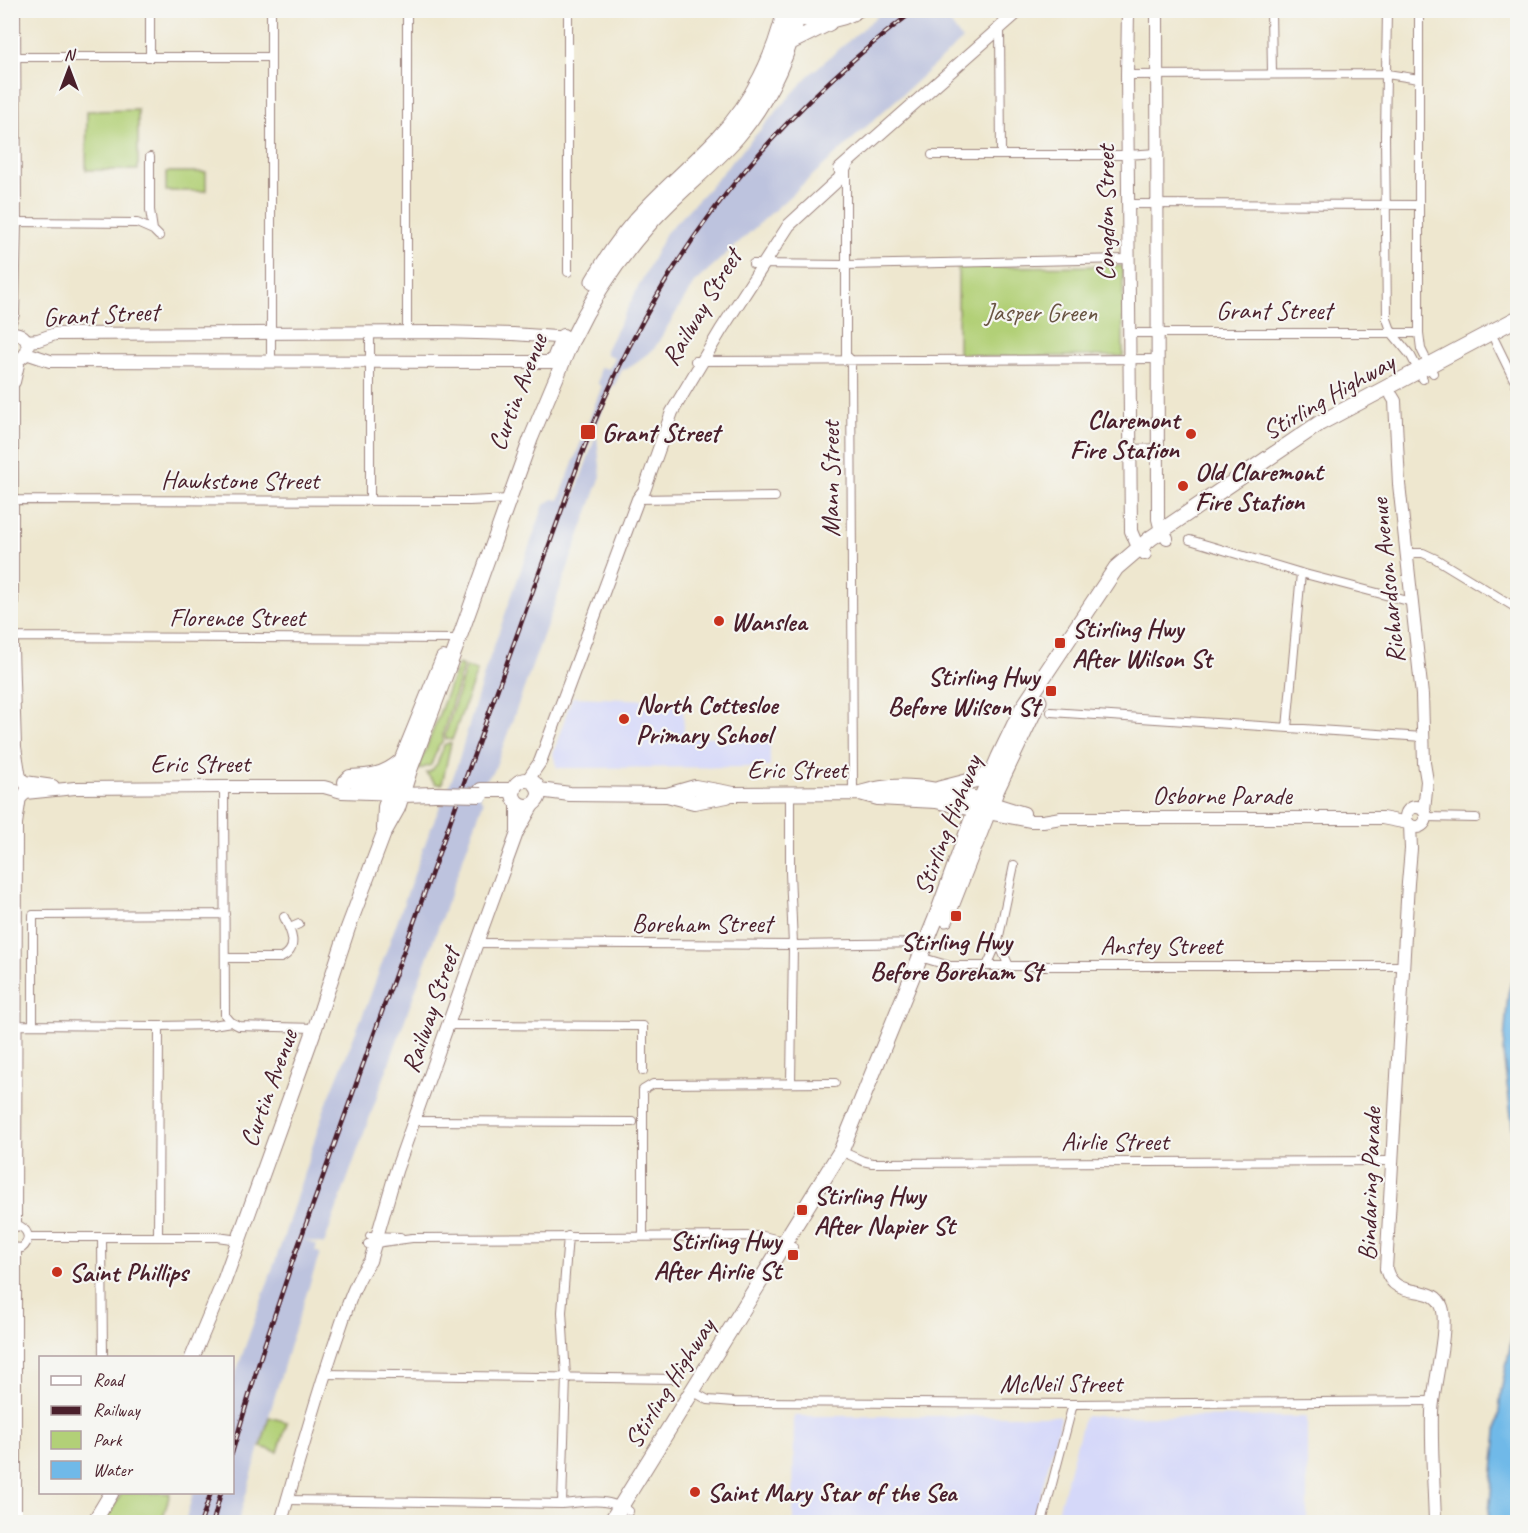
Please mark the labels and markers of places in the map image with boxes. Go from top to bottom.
place label: Claremont Fire Station [1070,403,1182,466]
place label: Grant Street [602,416,724,449]
marker: Grant Street [579,423,597,441]
marker: Claremont Fire Station [1184,427,1198,441]
place label: Old Claremont Fire Station [1195,455,1325,518]
marker: Old Claremont Fire Station [1176,479,1190,493]
place label: Wanslea [731,605,809,638]
place label: Stirling Hwy After Wilson St [1072,612,1215,675]
marker: Wanslea [712,614,726,628]
marker: Stirling Hwy After Wilson St [1053,636,1067,650]
place label: Stirling Hwy Before Wilson St [888,660,1043,723]
marker: Stirling Hwy Before Wilson St [1044,684,1058,698]
place label: North Cottesloe Primary School [636,688,780,751]
marker: North Cottesloe Primary School [617,712,631,726]
marker: Stirling Hwy Before Boreham St [949,909,963,923]
place label: Stirling Hwy Before Boreham St [870,925,1046,988]
place label: Stirling Hwy After Napier St [814,1179,957,1242]
marker: Stirling Hwy After Napier St [795,1203,809,1217]
place label: Stirling Hwy After Airlie St [654,1224,784,1287]
marker: Stirling Hwy After Airlie St [786,1248,800,1262]
place label: Saint Phillips [69,1256,191,1289]
marker: Saint Phillips [50,1265,64,1279]
place label: Saint Mary Star of the Sea [707,1476,959,1509]
marker: Saint Mary Star of the Sea [688,1485,702,1499]

